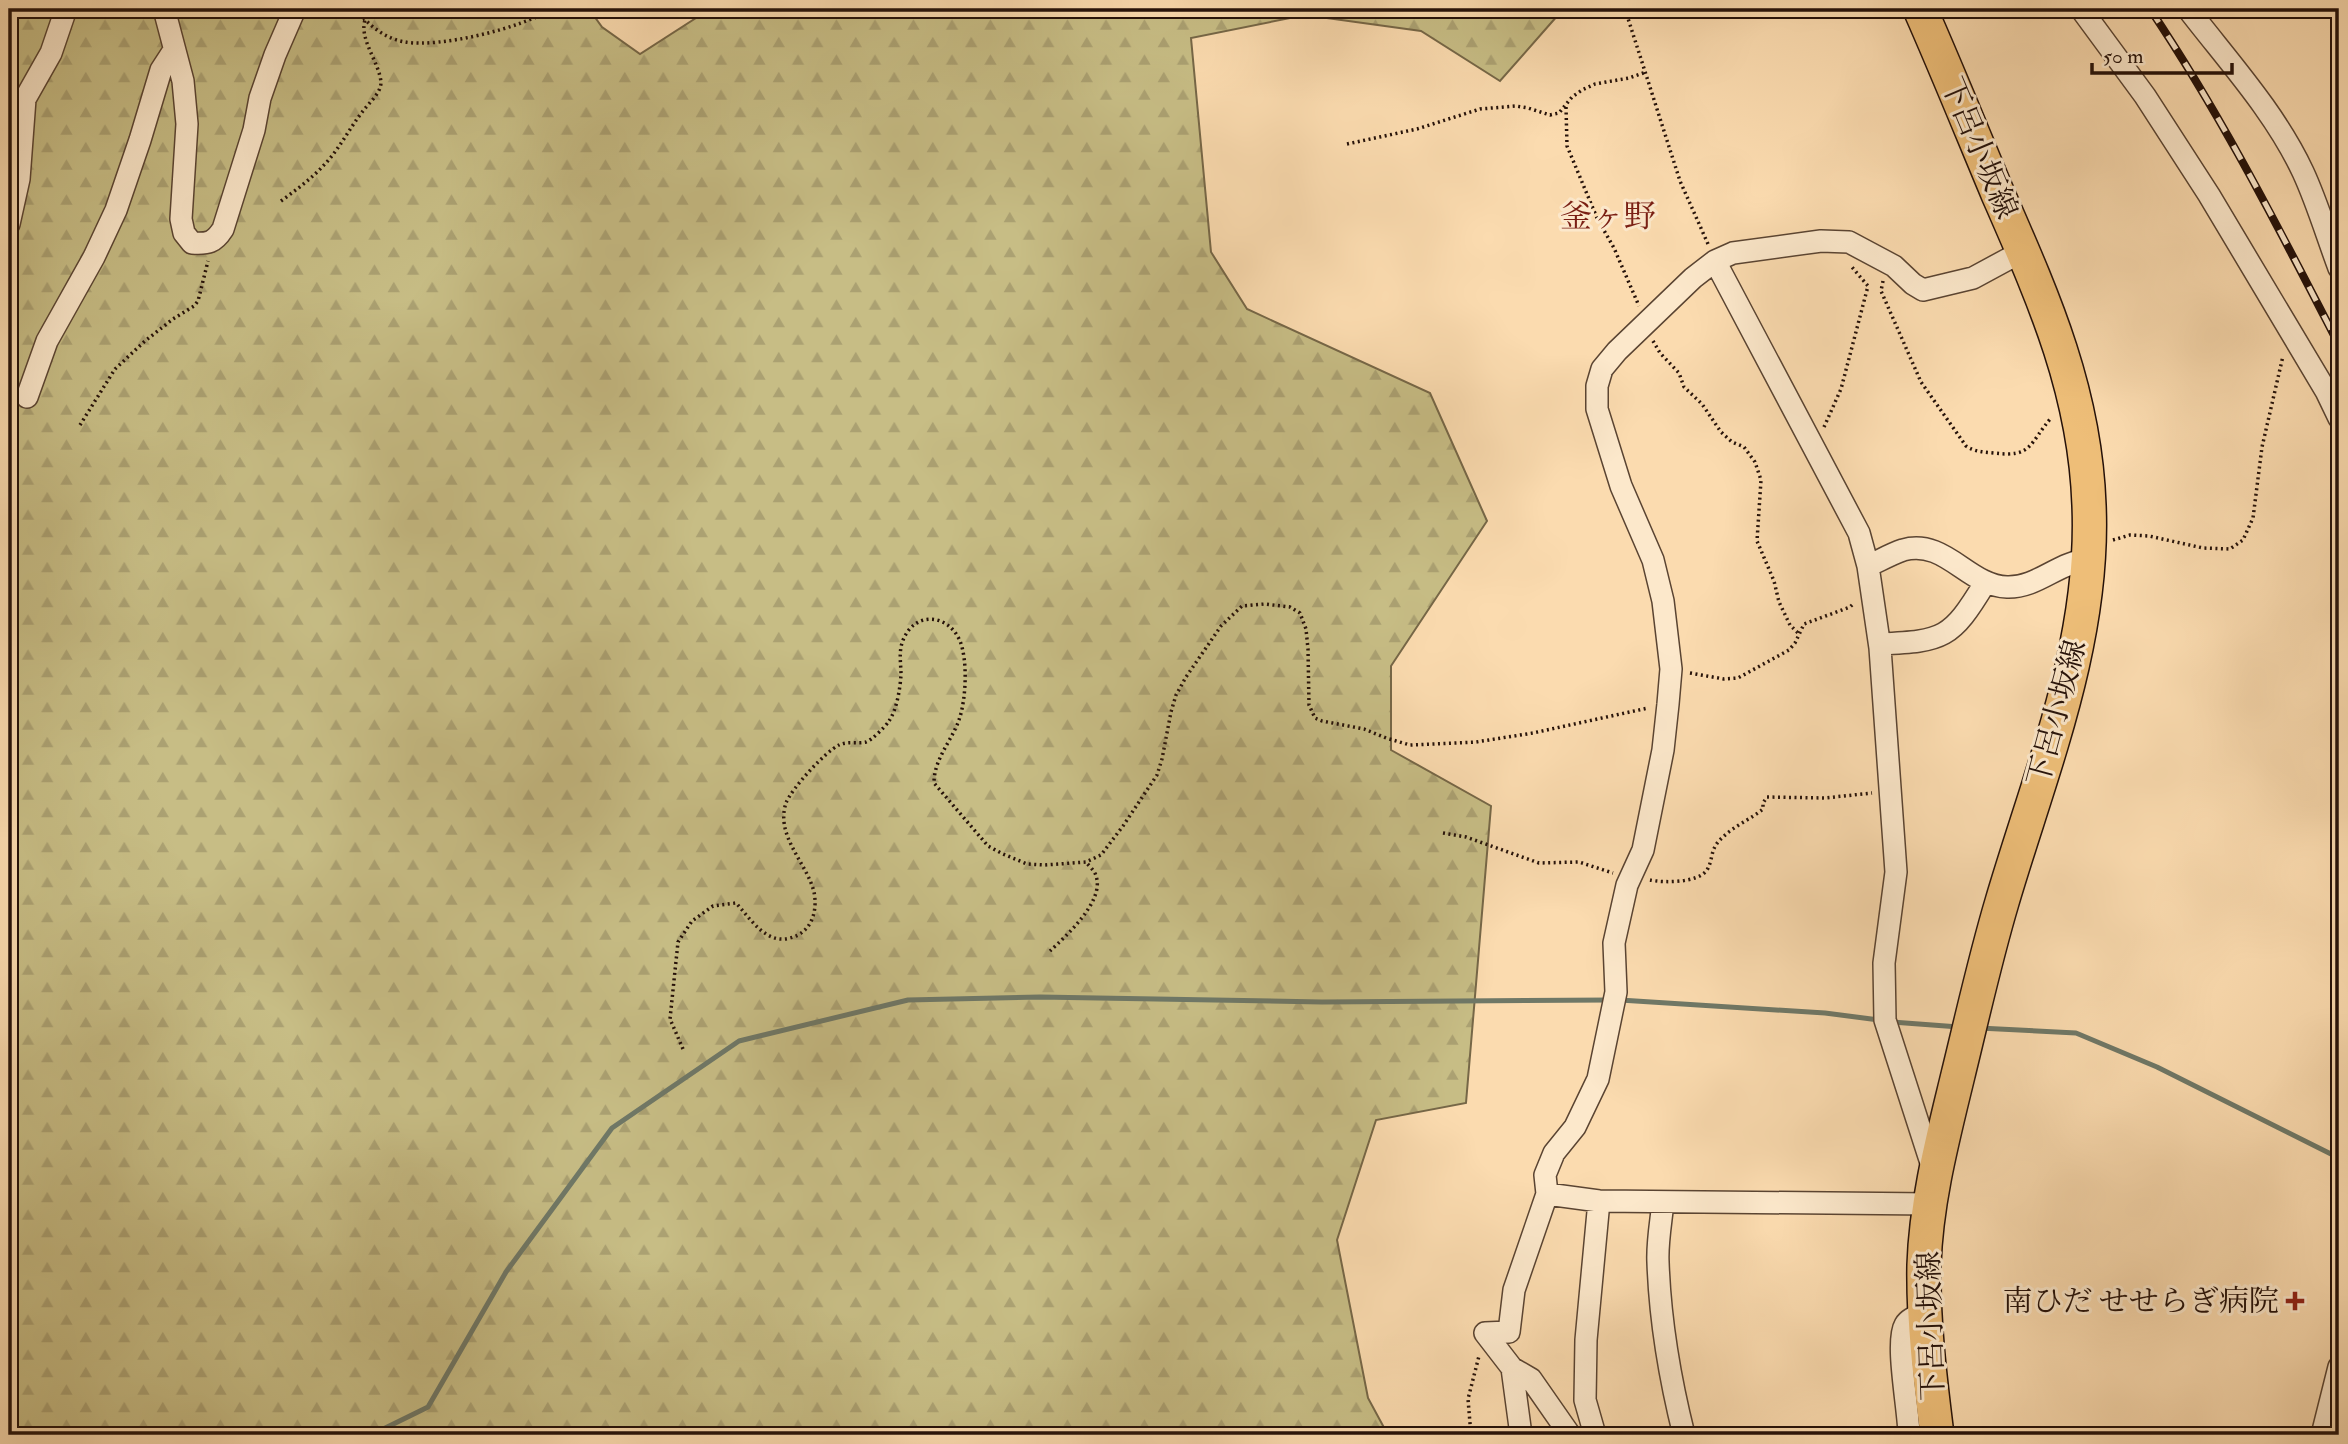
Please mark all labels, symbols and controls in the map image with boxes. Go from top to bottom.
scale bar [2092,32,2232,76]
text: 50 m [2103,43,2144,70]
street label: 下呂小坂線 [1933,72,2025,224]
district label: 釜ヶ野 [1560,197,1656,237]
street label: 下呂小坂線 [2020,636,2094,790]
street label: 下呂小坂線 [1910,1250,1952,1402]
place label: 南ひだ せせらぎ病院 [2003,1283,2279,1320]
marker: 南ひだ せせらぎ病院 [2285,1291,2305,1311]

